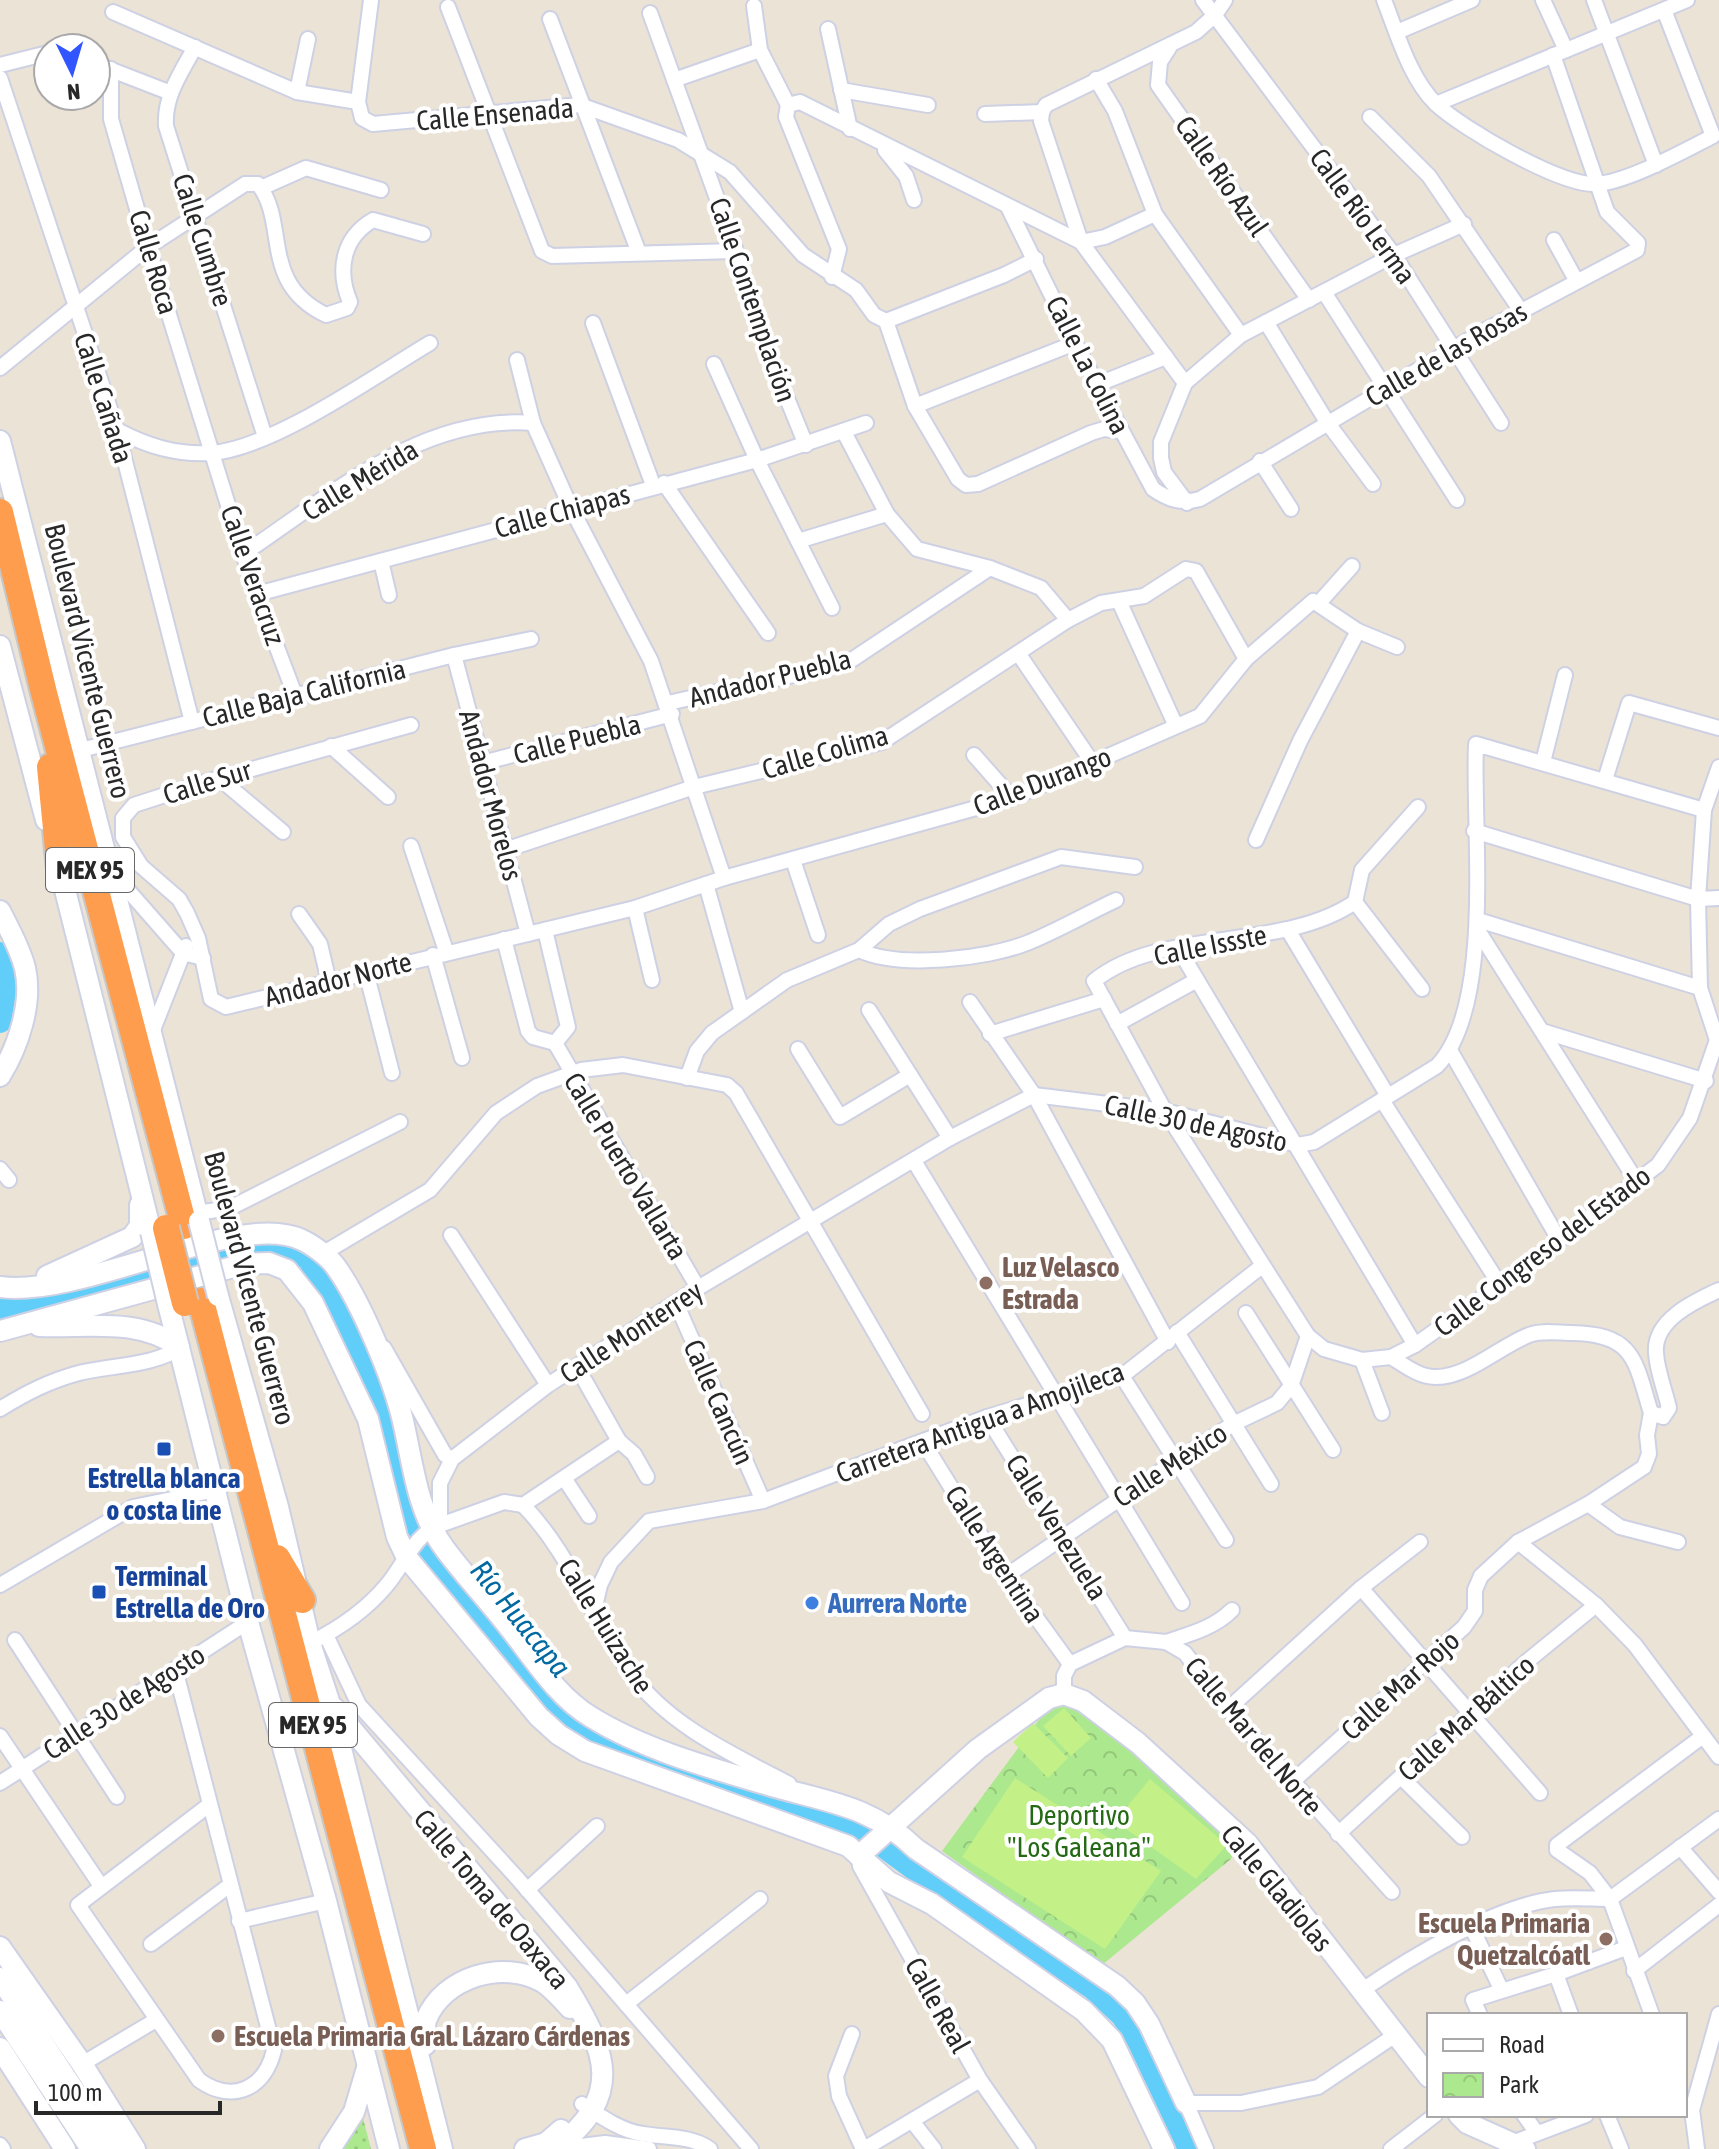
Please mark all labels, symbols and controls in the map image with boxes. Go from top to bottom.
north arrow [32,32,112,112]
text: N [66,78,81,105]
street label: Calle Ensenada [415,91,575,137]
street label: Calle Río Azul [1169,110,1275,243]
street label: Calle Río Lerma [1303,142,1423,290]
street label: Calle Cumbre [167,170,239,310]
street label: Calle Contemplación [703,194,803,406]
street label: Calle Roca [123,206,185,318]
street label: Calle La Colina [1040,291,1136,439]
street label: Calle de las Rosas [1360,295,1532,413]
street label: Calle Cañada [68,329,140,467]
street label: Calle Mérida [296,433,424,527]
street label: Calle Chiapas [491,478,633,544]
street label: Calle Veracruz [214,501,292,649]
street label: Boulevard Vicente Guerrero [38,520,138,802]
street label: Andador Puebla [686,642,854,714]
street label: Calle Baja California [199,652,409,734]
street label: Andador Morelos [453,706,529,884]
street label: Calle Puebla [510,708,644,770]
street label: Calle Colima [758,719,892,785]
street label: Calle Durango [969,740,1115,822]
street label: Calle Sur [159,753,256,810]
road number: MEX 95 [46,848,134,892]
street label: Calle Issste [1151,918,1269,972]
street label: Andador Norte [261,945,415,1013]
street label: Calle Puerto Vallarta [558,1067,694,1265]
street label: Calle 30 de Agosto [1102,1088,1290,1158]
street label: Boulevard Vicente Guerrero [198,1148,302,1428]
street label: Calle Congreso del Estado [1428,1159,1656,1343]
place label: Luz Velasco Estrada [1002,1251,1120,1315]
street label: Calle Monterrey [554,1274,708,1390]
marker: Luz Velasco Estrada [977,1274,995,1292]
street label: Calle Cancún [677,1335,761,1469]
street label: Carretera Antigua a Amojileca [832,1355,1128,1489]
street label: Calle México [1107,1416,1233,1514]
marker: Estrella blanca o costa line [155,1440,173,1458]
street label: Calle Venezuela [1000,1448,1114,1606]
place label: Estrella blanca o costa line [87,1462,241,1526]
street label: Calle Argentina [939,1480,1051,1628]
water label: Río Huacapa [464,1553,578,1683]
street label: Calle Huizache [552,1553,660,1699]
place label: Terminal Estrella de Oro [115,1560,265,1624]
marker: Terminal Estrella de Oro [90,1583,108,1601]
place label: Aurrera Norte [827,1587,967,1619]
marker: Aurrera Norte [803,1594,821,1612]
street label: Calle Mar Rojo [1335,1624,1465,1746]
street label: Calle 30 de Agosto [37,1638,211,1766]
street label: Calle Mar Báltico [1391,1648,1541,1788]
street label: Calle Mar del Norte [1179,1651,1329,1821]
road number: MEX 95 [269,1703,357,1747]
park label: Deportivo "Los Galeana" [1007,1799,1151,1863]
street label: Calle Toma de Oaxaca [408,1803,576,1995]
street label: Calle Gladiolas [1215,1818,1339,1958]
place label: Escuela Primaria Quetzalcóatl [1418,1907,1591,1971]
marker: Escuela Primaria Quetzalcóatl [1597,1930,1615,1948]
street label: Calle Real [899,1952,977,2059]
legend [1427,2013,1687,2117]
place label: Escuela Primaria Gral. Lázaro Cárdenas [234,2020,630,2052]
marker: Escuela Primaria Gral. Lázaro Cárdenas [209,2027,227,2045]
text: Road [1499,2031,1545,2058]
scale bar [36,2065,220,2115]
text: Park [1499,2071,1540,2098]
text: 100 m [48,2079,102,2106]

